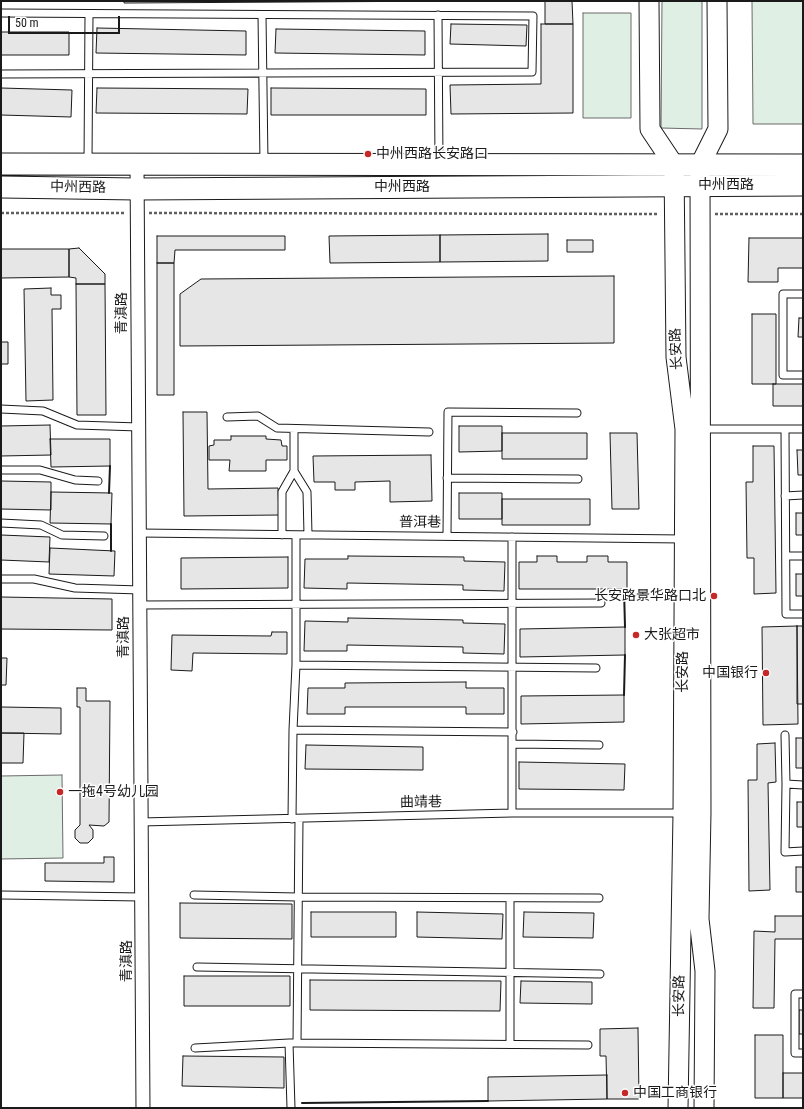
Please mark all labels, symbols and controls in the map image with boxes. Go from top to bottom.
scale bar [10,8,122,34]
text: 50 m [15,16,39,30]
place label: 中州西路长安路口 [376,146,488,162]
marker: 中州西路长安路口 [363,149,373,159]
street label: 中州西路 [698,177,754,193]
street label: 中州西路 [50,179,106,197]
street label: 中州西路 [374,179,430,195]
street label: 青滇路 [114,292,130,334]
street label: 长安路 [668,328,686,370]
street label: 普洱巷 [399,514,441,532]
place label: 长安路景华路口北 [594,588,706,604]
marker: 长安路景华路口北 [709,591,719,601]
street label: 青滇路 [116,616,132,658]
place label: 大张超市 [644,627,700,643]
marker: 大张超市 [631,630,641,640]
street label: 长安路 [675,651,691,693]
place label: 中国银行 [702,665,758,681]
marker: 中国银行 [761,668,771,678]
place label: 一拖4号幼儿园 [68,784,159,800]
marker: 一拖4号幼儿园 [55,787,65,797]
street label: 曲靖巷 [400,794,442,812]
street label: 青滇路 [119,940,135,982]
street label: 长安路 [671,975,689,1017]
place label: 中国工商银行 [633,1085,717,1101]
marker: 中国工商银行 [620,1088,630,1098]

